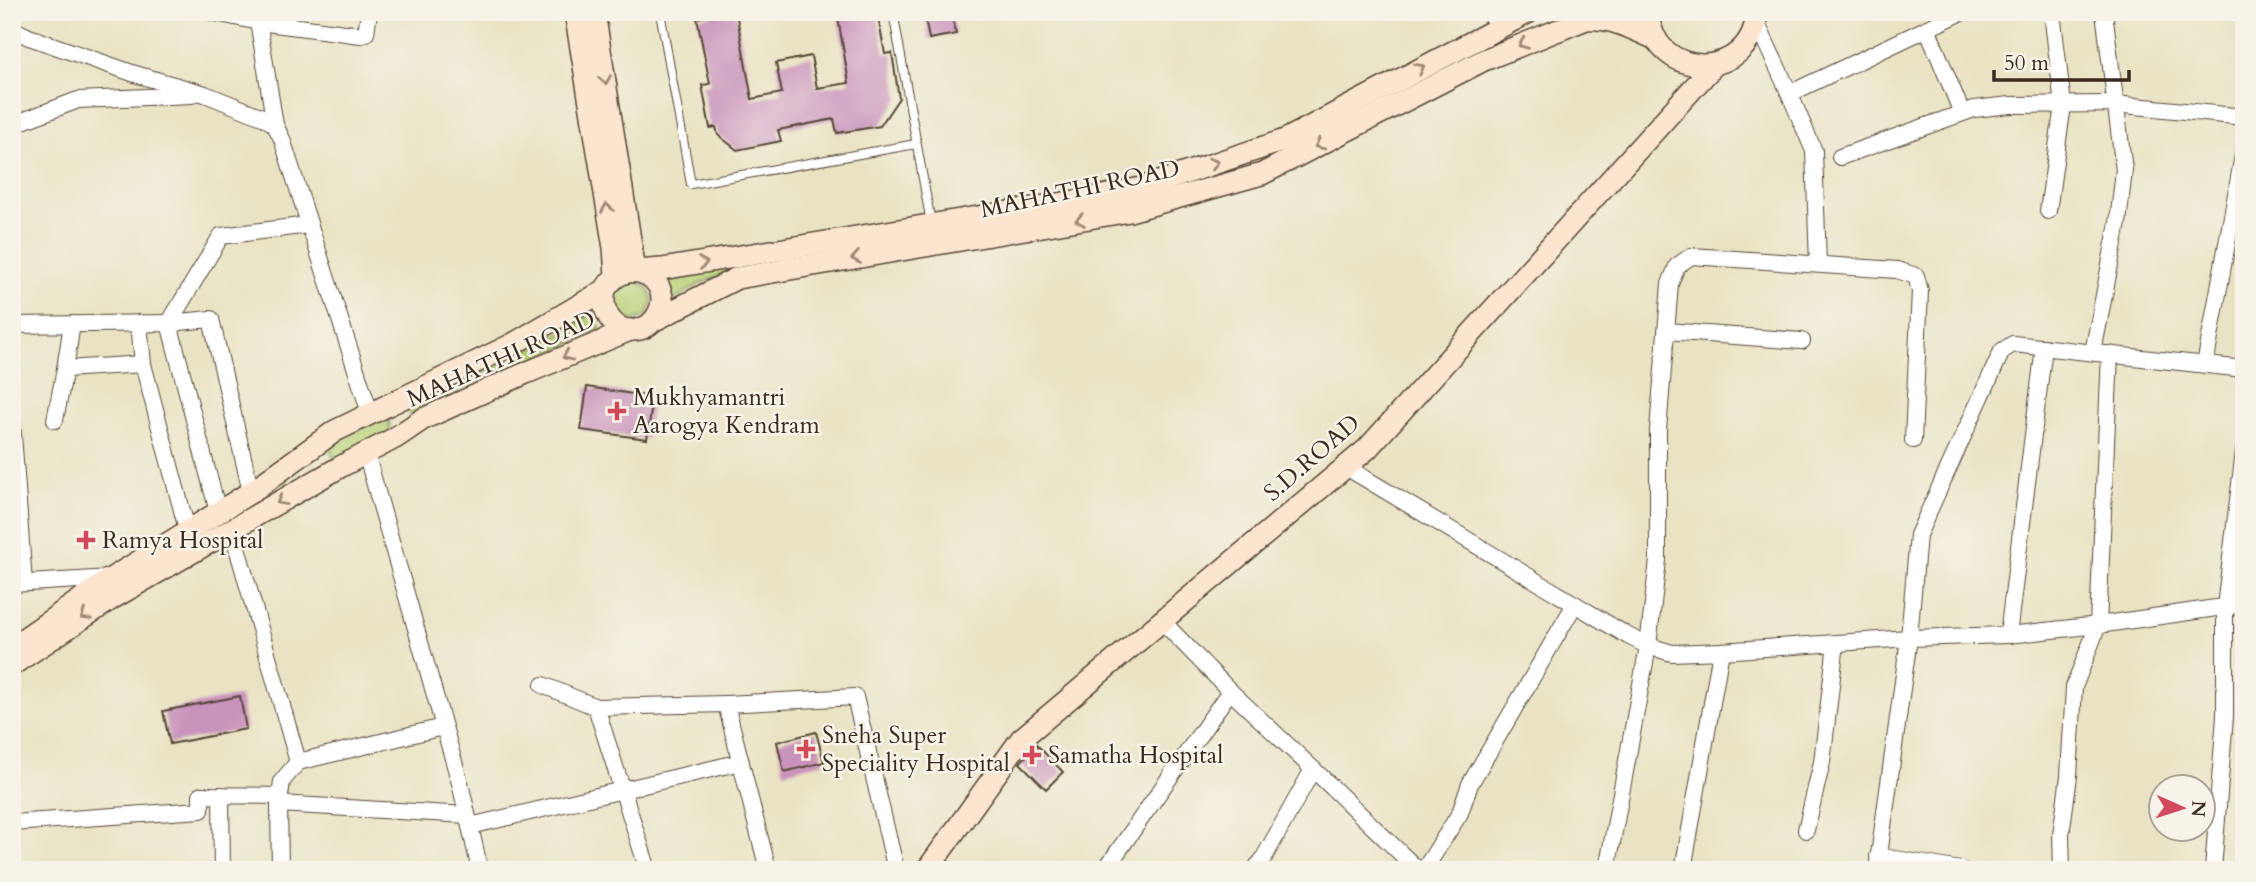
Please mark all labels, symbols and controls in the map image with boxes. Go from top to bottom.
one-way arrow [1517,36,1529,50]
scale bar [1994,38,2128,82]
text: 50 m [2004,49,2049,78]
one-way arrow [1413,63,1425,76]
one-way arrow [597,74,612,85]
one-way arrow [1314,136,1326,150]
street label: MAHATHI ROAD [977,152,1183,226]
one-way arrow [1208,157,1220,172]
one-way arrow [600,202,615,214]
one-way arrow [1074,212,1086,227]
one-way arrow [850,250,861,265]
one-way arrow [697,256,709,271]
street label: MAHATHI ROAD [402,303,600,415]
one-way arrow [562,348,575,362]
place label: Mukhyamantri Aarogya Kendram [633,381,820,442]
marker: Mukhyamantri Aarogya Kendram [607,401,627,421]
street label: S.D.ROAD [1257,407,1367,509]
one-way arrow [276,493,289,506]
place label: Ramya Hospital [102,524,263,557]
marker: Ramya Hospital [76,530,96,550]
one-way arrow [80,608,93,621]
place label: Sneha Super Speciality Hospital [822,719,1010,780]
marker: Sneha Super Speciality Hospital [796,739,816,759]
place label: Samatha Hospital [1048,739,1223,772]
marker: Samatha Hospital [1022,745,1042,765]
north arrow [2148,774,2218,844]
text: N [2185,800,2211,818]

